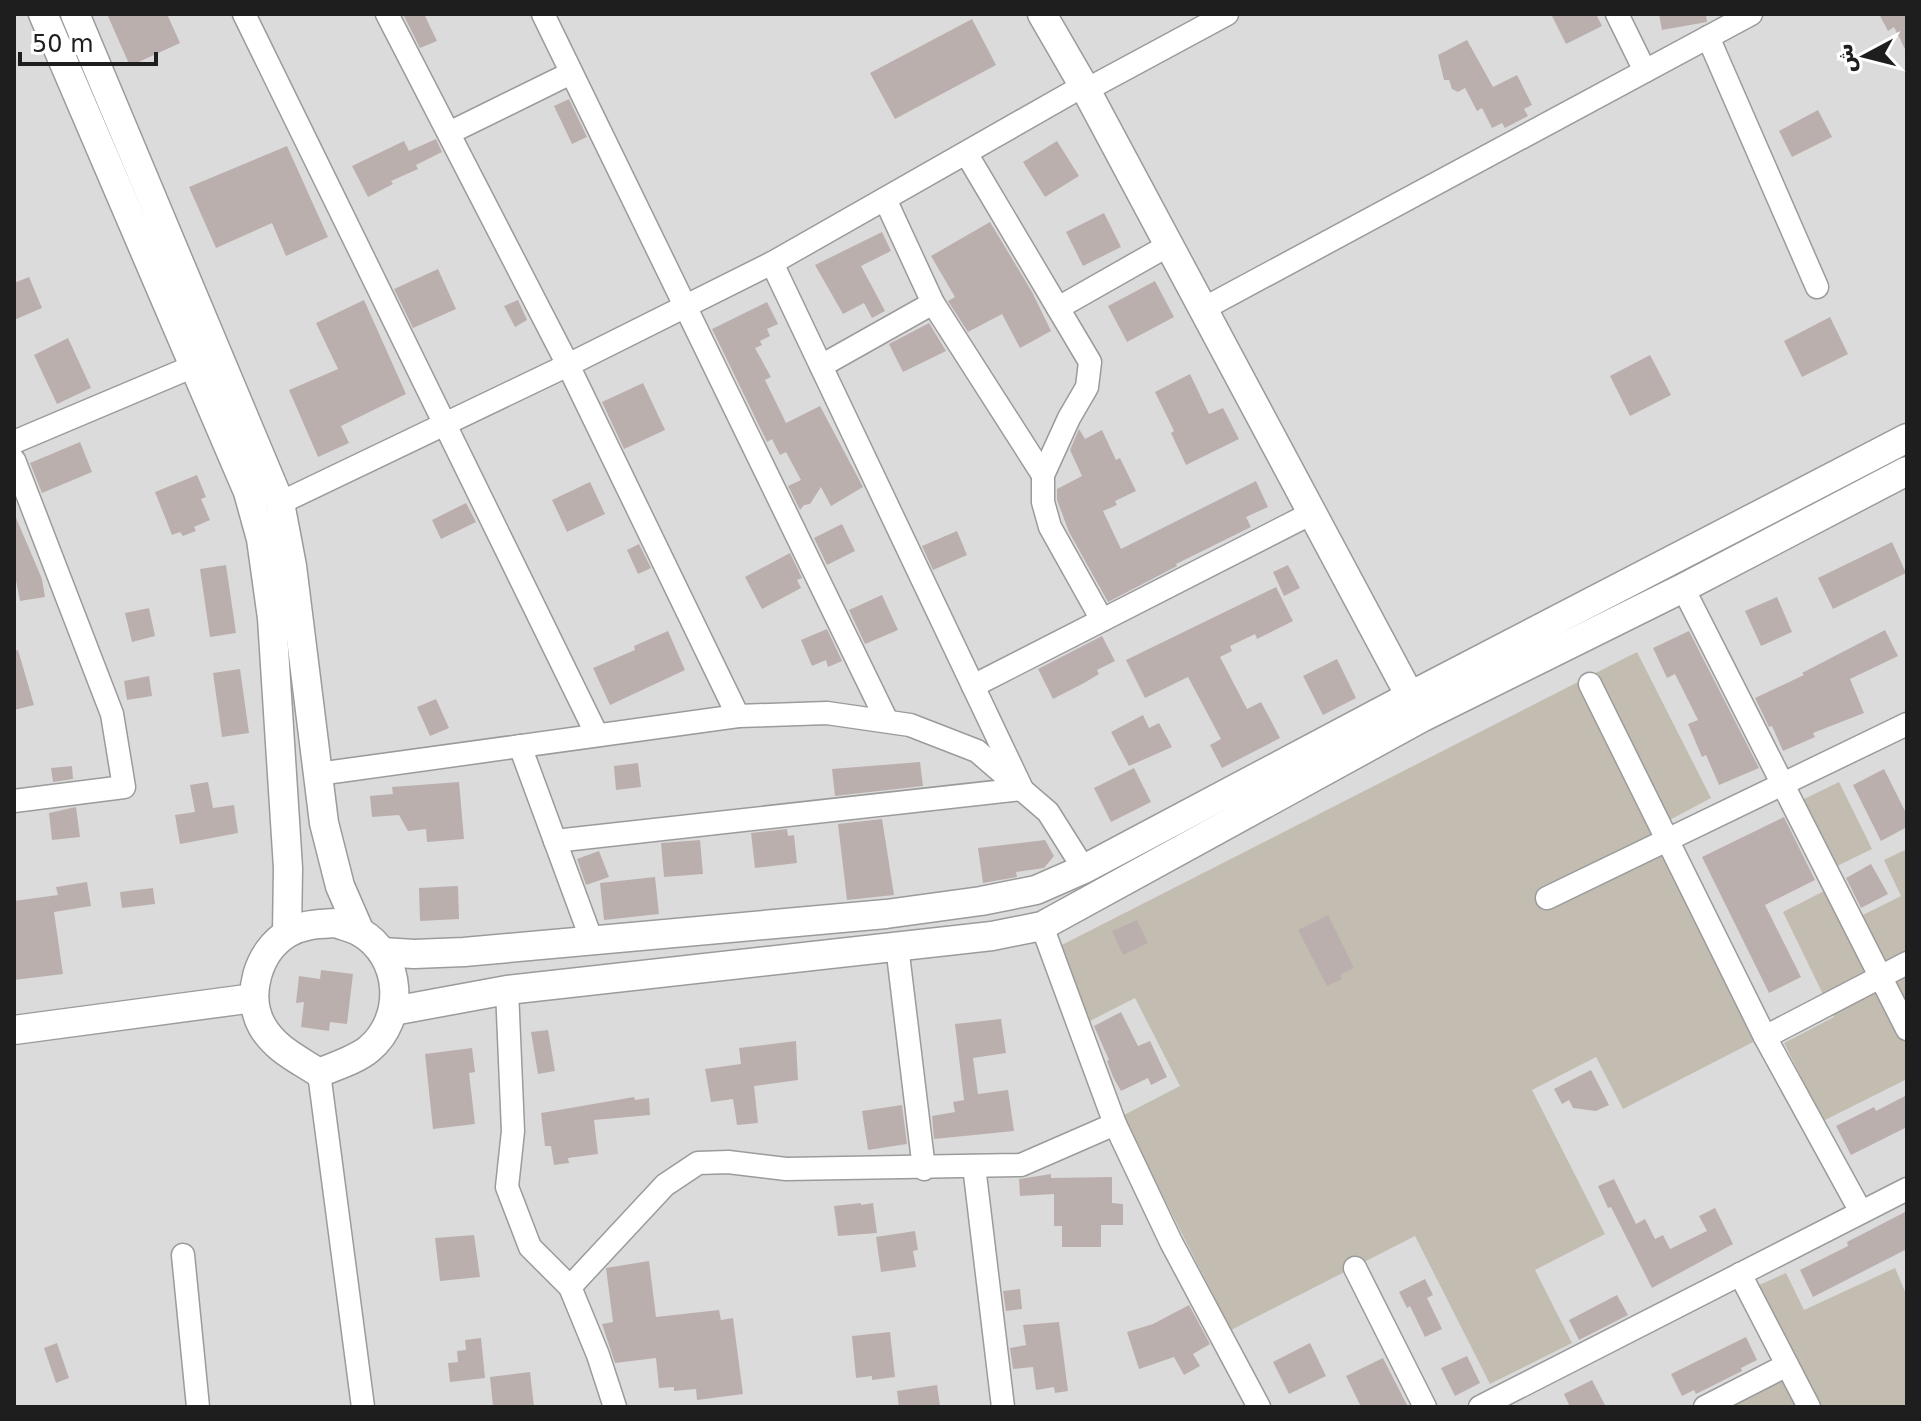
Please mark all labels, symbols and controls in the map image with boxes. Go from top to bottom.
scale bar [20,16,156,66]
north arrow [1825,16,1905,96]
text: 50 m [32,30,94,58]
text: ش [1831,42,1860,75]

